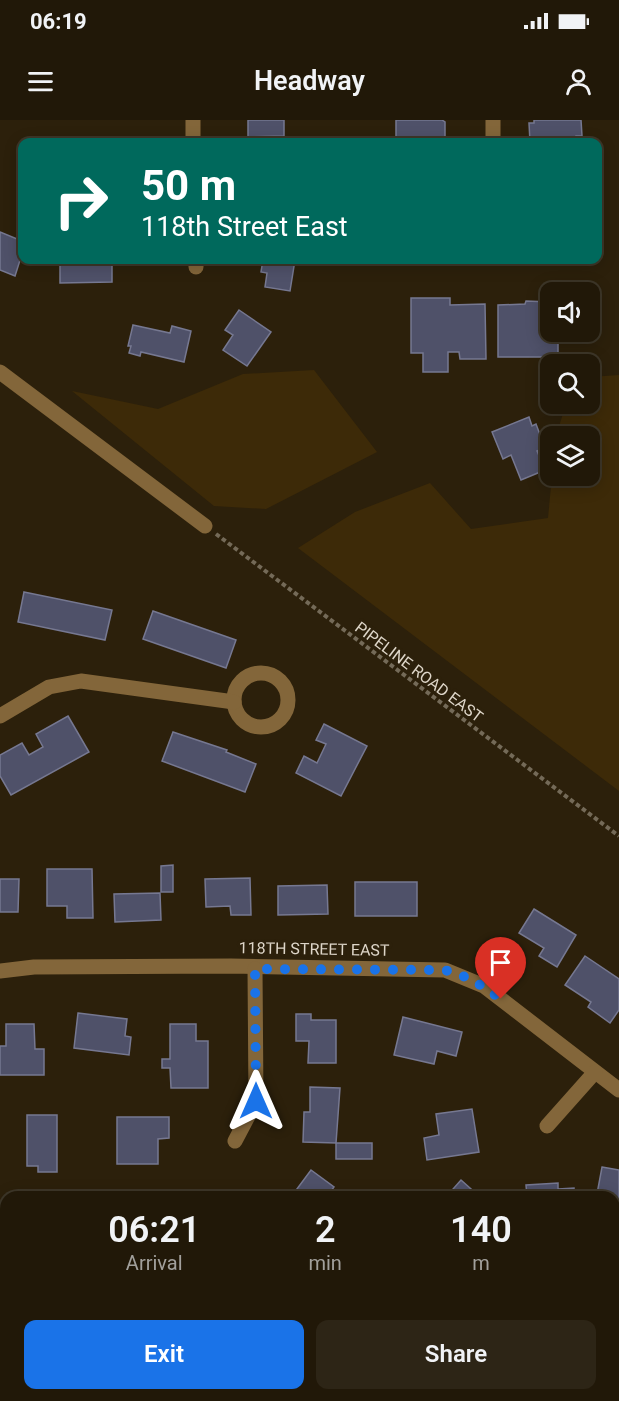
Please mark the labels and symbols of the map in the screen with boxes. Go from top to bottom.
street label: PIPELINE ROAD EAST [351,618,487,727]
pin [475,937,526,999]
street label: 118TH STREET EAST [238,938,390,960]
position arrow [224,1069,288,1133]

